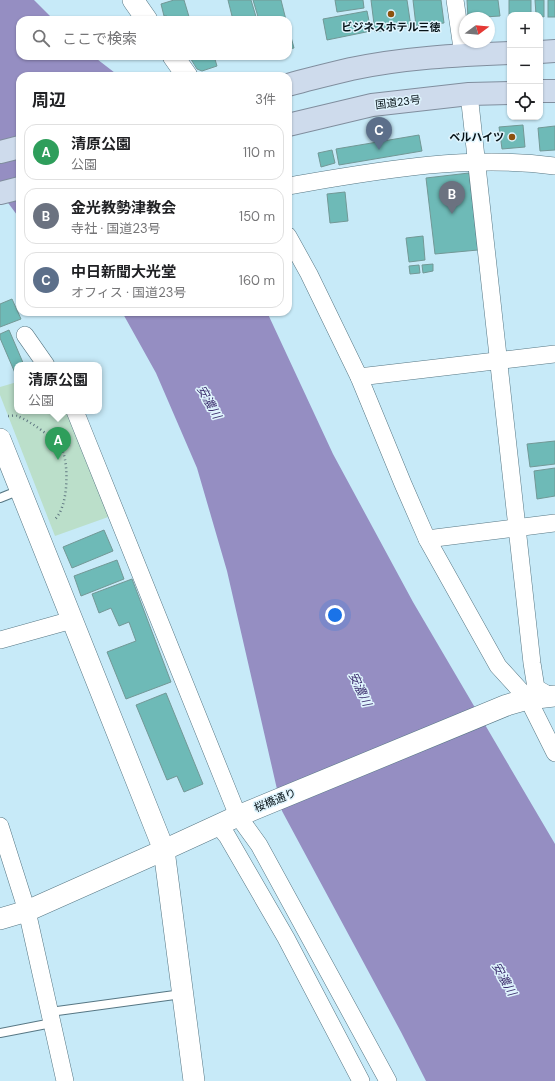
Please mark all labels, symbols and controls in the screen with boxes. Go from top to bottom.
marker: ビジネスホテル三徳 [386,9,396,19]
north arrow [459,12,495,48]
map controls [507,12,543,120]
button: + [507,12,543,48]
search box [16,16,292,60]
place label: ビジネスホテル三徳 [342,20,441,34]
icon: search [30,27,52,49]
text: ここで検索 [62,29,137,49]
button: − [507,48,543,84]
button: locate [507,84,543,120]
text: 周辺 [32,89,66,111]
text: 3件 [255,91,276,108]
street label: 国道23号 [374,92,422,112]
pin: C [366,117,392,150]
place label: ベルハイツ [449,130,504,144]
marker: ベルハイツ [507,132,517,142]
text: 清原公園 [71,134,131,154]
text: A [41,144,51,161]
text: 110 m [243,144,275,161]
text: 公園 [71,156,97,173]
pin: B [439,181,465,214]
text: 金光教勢津教会 [71,198,176,218]
text: B [42,208,50,225]
text: 150 m [239,208,275,225]
text: 寺社 · 国道23号 [71,220,161,237]
text: 中日新聞大光堂 [71,262,176,282]
text: C [41,272,51,289]
text: 160 m [239,272,275,289]
text: オフィス · 国道23号 [71,284,186,301]
popup [14,362,102,414]
text: 清原公園 [28,370,88,390]
water label: 安濃川 [193,382,226,423]
text: 公園 [28,392,54,409]
pin: A [45,427,71,460]
your location [325,605,345,625]
water label: 安濃川 [345,669,376,711]
street label: 桜橋通り [252,785,298,815]
water label: 安濃川 [488,959,521,1000]

